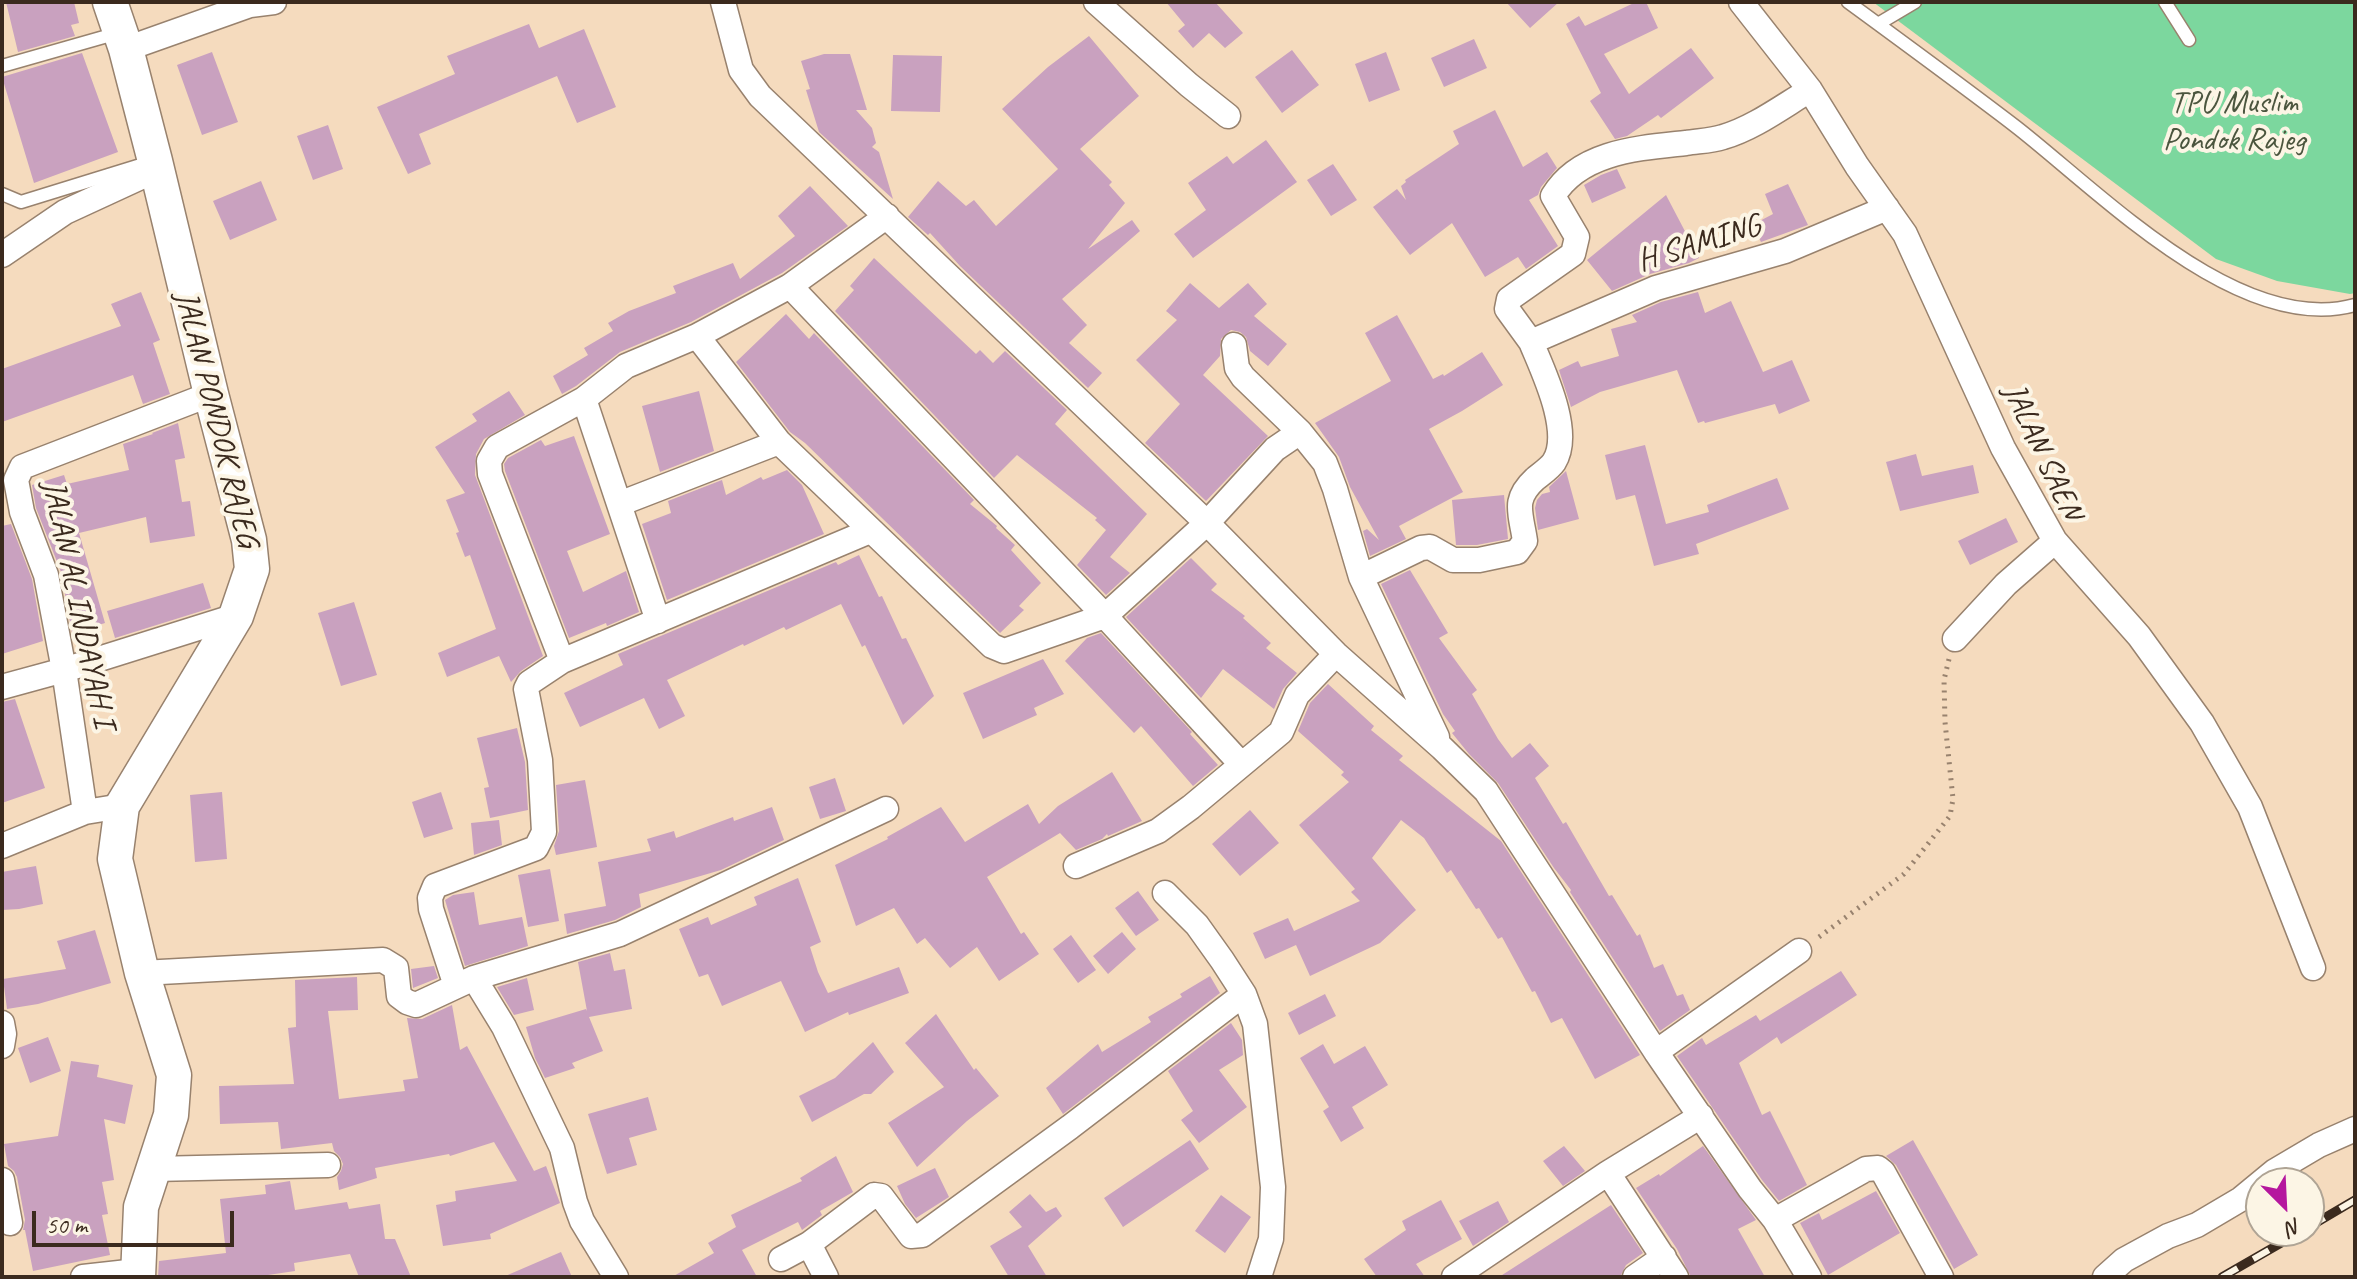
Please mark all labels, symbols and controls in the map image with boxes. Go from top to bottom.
park label: TPU Muslim Pondok Rajeg [2163,85,2305,160]
street label: H SAMING [1633,207,1765,281]
street label: JALAN PONDOK RAJEG [166,287,266,551]
street label: JALAN SAEN [1994,378,2090,526]
street label: JALAN AL INDAYAH I [33,477,123,731]
north arrow [2245,1167,2325,1247]
scale bar [36,1195,238,1245]
text: 50 m [46,1210,87,1240]
text: N [2282,1212,2306,1243]

